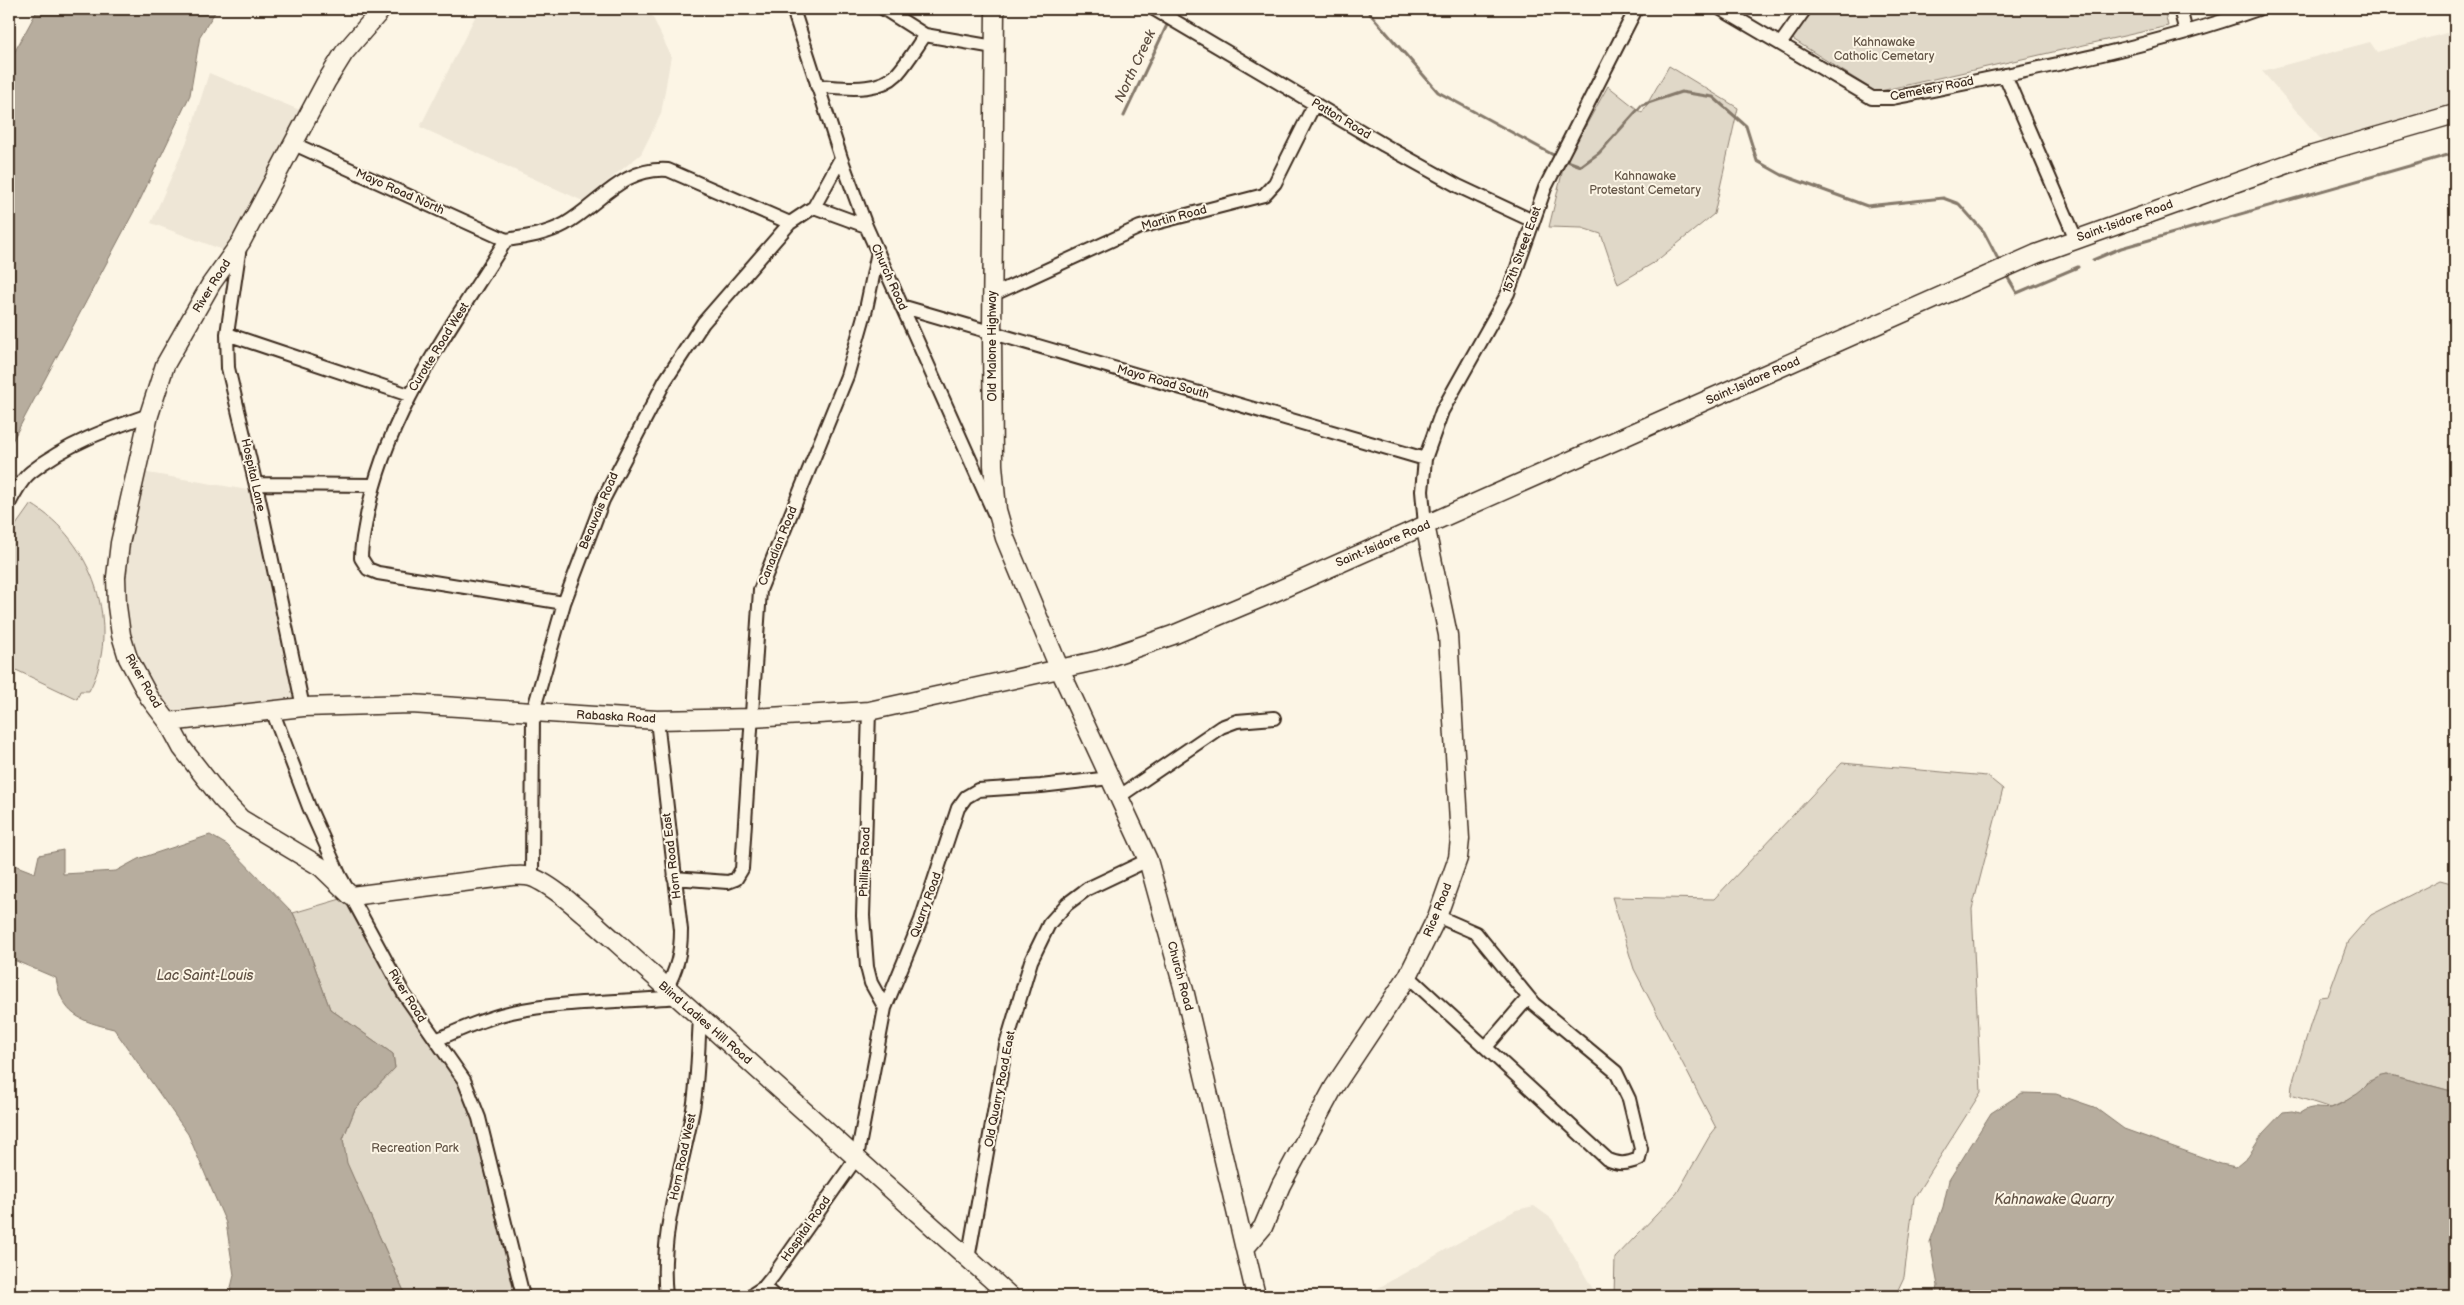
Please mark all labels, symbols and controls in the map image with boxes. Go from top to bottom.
water label: North Creek [1111,26,1160,105]
park label: Kahnawake Catholic Cemetary [1834,35,1935,64]
street label: Cemetery Road [1889,74,1975,104]
street label: Patton Road [1309,95,1374,143]
street label: Mayo Road North [353,166,447,218]
park label: Kahnawake Protestant Cemetary [1589,169,1701,198]
street label: Saint-Isidore Road [2075,197,2175,245]
street label: Martin Road [1140,202,1208,234]
street label: 157th Street East [1499,204,1545,295]
street label: Church Road [868,241,910,313]
street label: River Road [190,256,234,316]
street label: Old Malone Highway [985,290,1000,401]
street label: Curotte Road West [406,299,473,394]
street label: Saint-Isidore Road [1704,353,1802,408]
street label: Mayo Road South [1115,362,1211,402]
street label: Hospital Lane [237,437,269,513]
street label: Beauvais Road [576,470,622,552]
street label: Canadian Road [755,504,801,588]
street label: Saint-Isidore Road [1333,517,1433,571]
street label: River Road [121,651,165,711]
street label: Rabaska Road [576,707,656,727]
street label: Horn Road East [659,812,685,900]
street label: Phillips Road [856,826,874,897]
street label: Quarry Road [907,870,945,940]
street label: Rice Road [1420,881,1456,939]
street label: Church Road [1164,940,1196,1012]
street label: River Road [385,966,429,1026]
water label: Lac Saint-Louis [157,967,253,984]
street label: Blind Ladies Hill Road [655,978,755,1068]
street label: Old Quarry Road East [981,1029,1019,1149]
street label: Horn Road West [666,1112,700,1202]
park label: Recreation Park [371,1141,459,1156]
water label: Kahnawake Quarry [1994,1191,2115,1208]
street label: Hospital Road [778,1193,834,1265]

